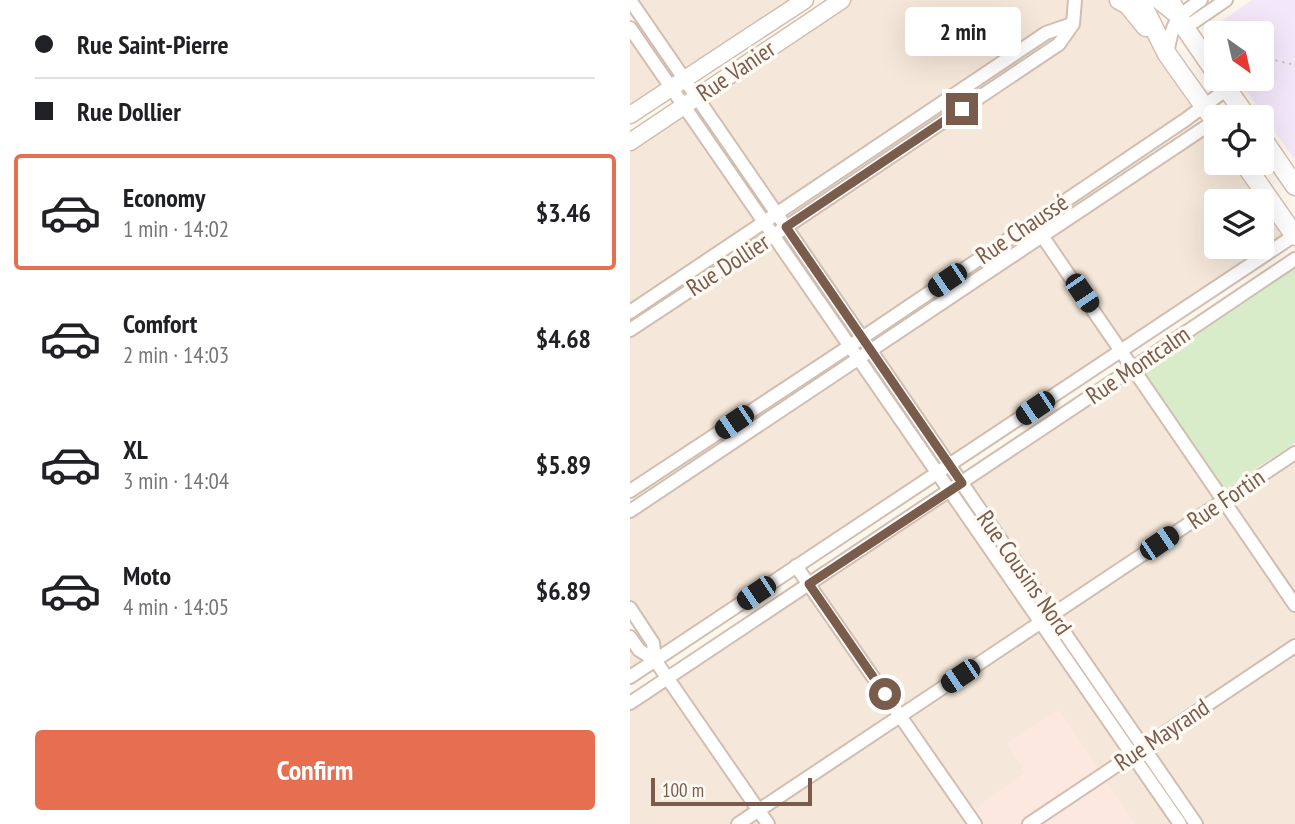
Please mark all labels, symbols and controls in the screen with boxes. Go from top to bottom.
callout: 2 min [904,7,1020,56]
text: 2 min [940,17,986,46]
north arrow [1204,21,1274,91]
map controls [1204,21,1274,259]
text: Rue Saint-Pierre [77,28,229,61]
street label: Rue Vanier [690,33,781,108]
route end [946,93,978,125]
text: Rue Dollier [77,95,181,128]
button: locate [1204,105,1274,175]
icon: car [39,181,102,244]
text: Economy [123,181,205,214]
street label: Rue Chaussé [970,186,1074,271]
button: layers [1204,189,1274,259]
text: $3.46 [536,196,591,229]
text: 1 min · 14:02 [123,214,229,243]
street label: Rue Dollier [680,226,775,303]
car [924,260,971,300]
car [1062,270,1103,316]
icon: car [39,307,102,370]
text: Comfort [123,307,197,340]
street label: Rue Montcalm [1080,318,1196,411]
text: $4.68 [536,322,591,355]
text: 2 min · 14:03 [123,340,229,369]
car [1012,388,1059,428]
car [711,402,758,442]
icon: car [39,433,102,496]
text: XL [123,433,148,466]
text: $5.89 [536,448,591,481]
street label: Rue Fortin [1181,461,1270,536]
text: 3 min · 14:04 [123,466,229,495]
street label: Rue Cousins Nord [970,504,1079,641]
car [1136,523,1183,563]
icon: car [39,559,102,622]
text: Moto [123,559,171,592]
car [733,573,780,613]
text: $6.89 [536,574,591,607]
text: 4 min · 14:05 [123,592,229,621]
car [937,656,984,696]
route start [869,678,901,710]
street label: Rue Mayrand [1108,692,1215,778]
button: Confirm [35,730,595,810]
scale bar [651,775,812,807]
text: 100 m [662,778,704,802]

